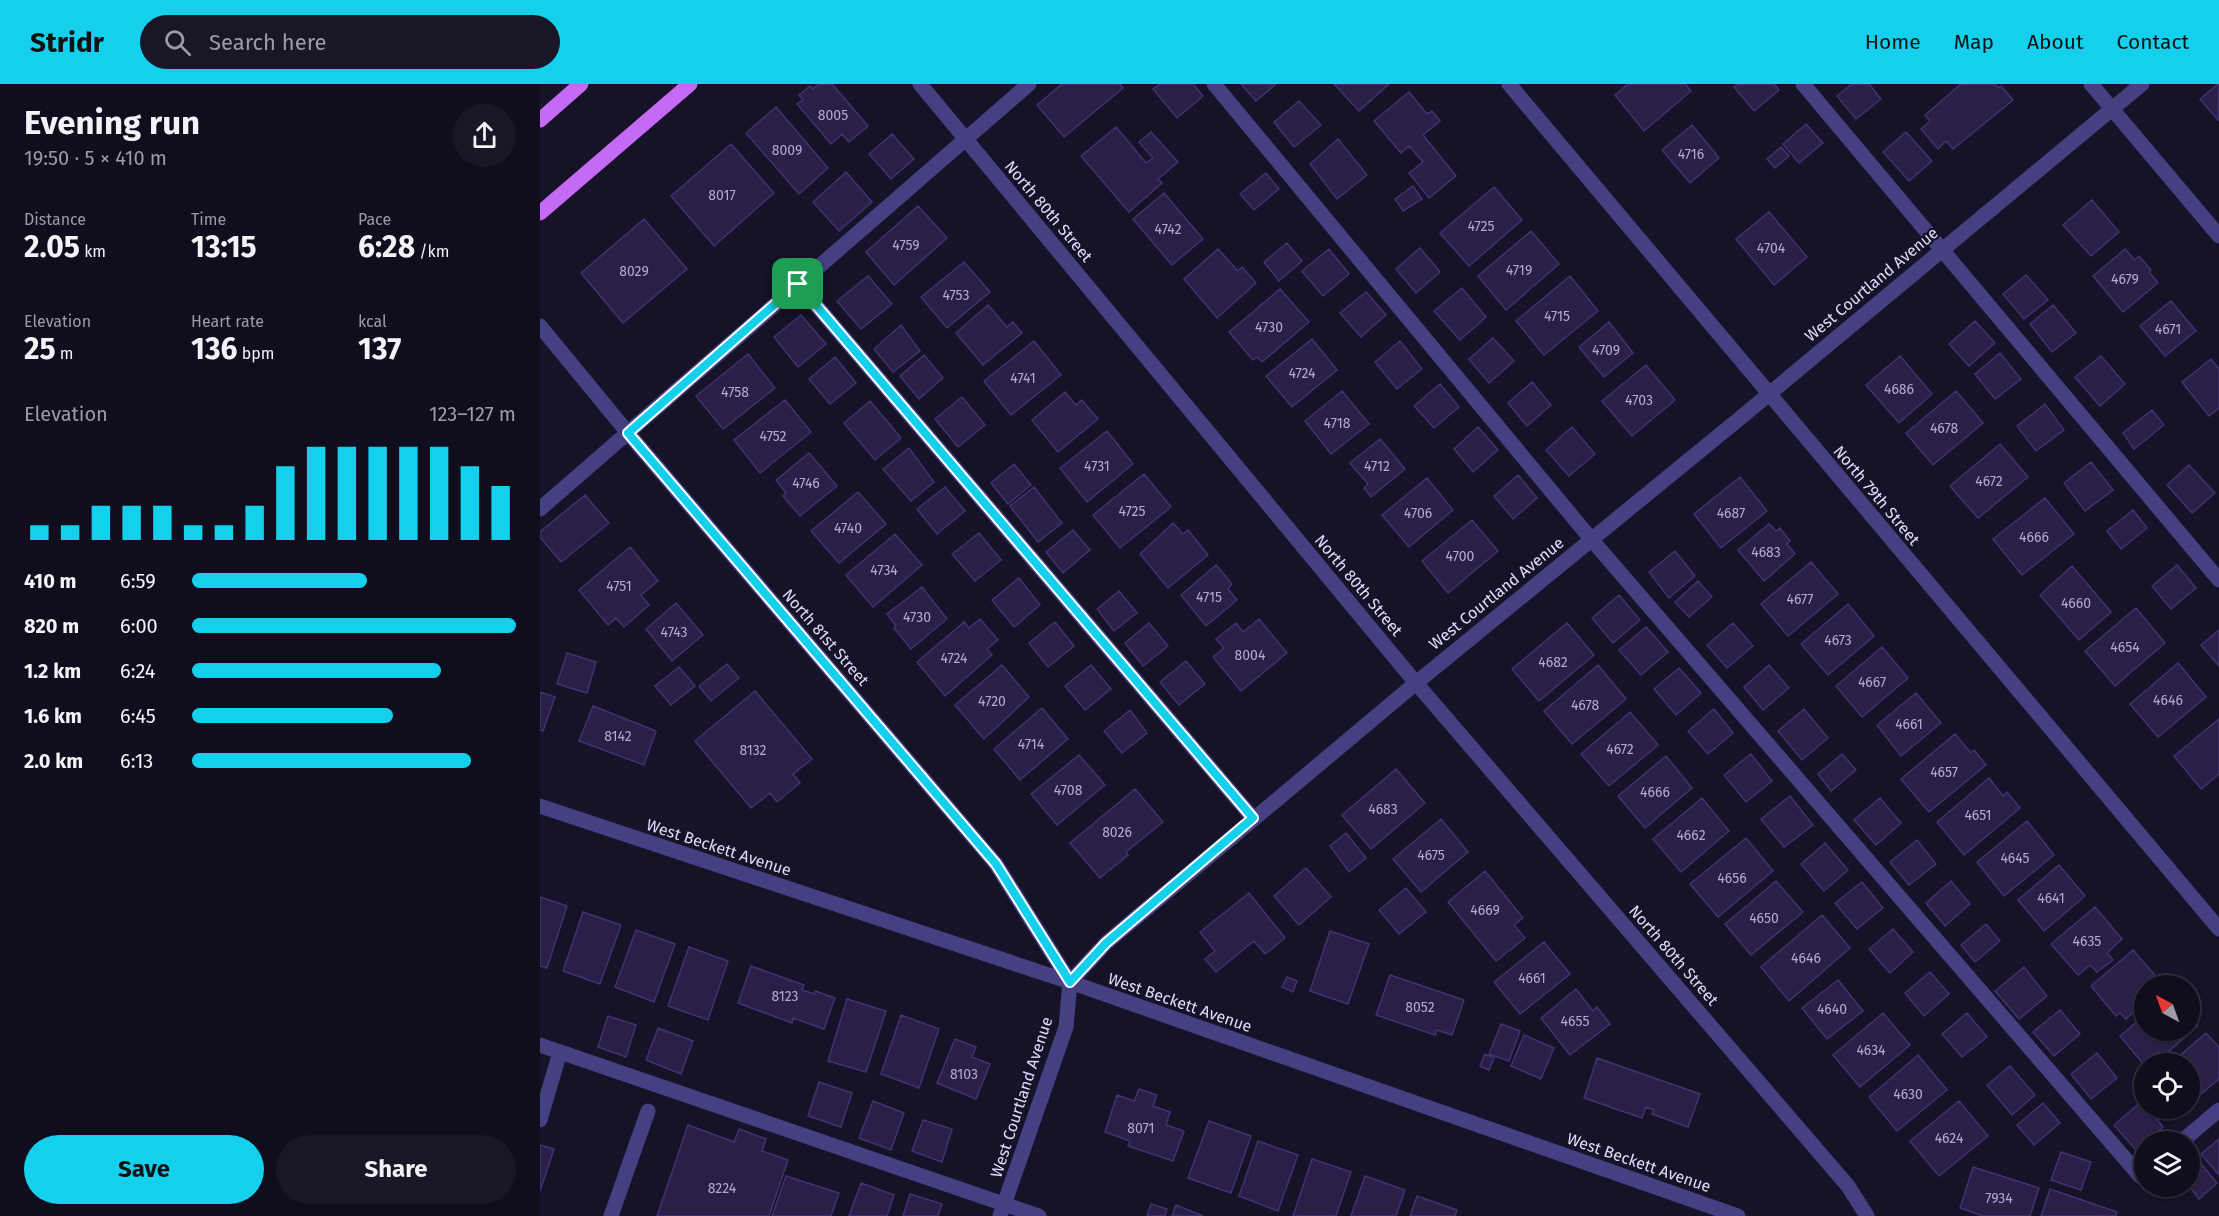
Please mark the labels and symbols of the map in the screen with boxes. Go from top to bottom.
house number: 8005 [818,107,848,124]
house number: 8009 [772,142,802,159]
house number: 4716 [1678,146,1704,163]
street label: North 80th Street [1001,157,1097,266]
house number: 8017 [708,187,736,204]
house number: 4725 [1467,218,1495,235]
house number: 4742 [1155,221,1181,238]
street label: West Courtland Avenue [1801,223,1942,346]
house number: 4759 [892,237,920,254]
house number: 4704 [1757,240,1786,257]
pin [772,258,823,309]
house number: 4719 [1506,262,1532,279]
house number: 8029 [619,263,649,280]
house number: 4679 [2111,271,2139,288]
house number: 4753 [942,287,970,304]
house number: 4715 [1544,308,1570,325]
house number: 4730 [1255,319,1283,336]
house number: 4671 [2155,321,2181,338]
house number: 4709 [1592,342,1620,359]
house number: 4724 [1288,365,1316,382]
house number: 4741 [1010,370,1036,387]
house number: 4686 [1884,381,1914,398]
house number: 4758 [721,384,749,401]
house number: 4703 [1625,392,1653,409]
house number: 4718 [1324,415,1351,432]
house number: 4678 [1930,420,1958,437]
house number: 4752 [760,428,787,445]
street label: North 79th Street [1830,442,1924,549]
house number: 4731 [1084,458,1110,475]
house number: 4712 [1364,458,1390,475]
house number: 4672 [1975,473,2003,490]
house number: 4746 [792,475,820,492]
house number: 4725 [1118,503,1146,520]
house number: 4706 [1404,505,1432,522]
house number: 4687 [1717,505,1745,522]
house number: 4740 [834,520,862,537]
house number: 4666 [2019,529,2049,546]
street label: North 80th Street [1311,531,1407,640]
street label: West Courtland Avenue [1425,533,1568,654]
house number: 4683 [1751,544,1781,561]
house number: 4700 [1446,548,1475,565]
house number: 4734 [870,562,898,579]
house number: 4751 [606,578,632,595]
street label: North 81st Street [778,585,873,690]
house number: 4715 [1196,589,1222,606]
house number: 4677 [1787,591,1814,608]
house number: 4660 [2061,595,2091,612]
house number: 4730 [903,609,931,626]
house number: 4743 [661,624,687,641]
house number: 4673 [1824,632,1852,649]
house number: 4654 [2110,639,2140,656]
house number: 8004 [1235,647,1266,664]
house number: 4724 [940,650,968,667]
house number: 4682 [1538,654,1568,671]
house number: 4667 [1858,674,1886,691]
house number: 4646 [2153,692,2183,709]
house number: 4720 [978,693,1006,710]
house number: 4678 [1571,697,1599,714]
house number: 4661 [1895,716,1923,733]
house number: 8142 [604,728,632,745]
house number: 4714 [1018,736,1045,753]
house number: 4672 [1606,741,1634,758]
house number: 8132 [739,742,767,759]
house number: 4657 [1930,764,1958,781]
house number: 4708 [1054,782,1083,799]
house number: 4666 [1640,784,1670,801]
house number: 4683 [1368,801,1398,818]
house number: 4651 [1964,807,1992,824]
street label: West Beckett Avenue [644,815,794,880]
house number: 8026 [1102,824,1132,841]
house number: 4662 [1676,827,1706,844]
house number: 4675 [1417,847,1445,864]
house number: 4645 [2000,850,2030,867]
house number: 4656 [1717,870,1747,887]
house number: 4641 [2037,890,2065,907]
street label: North 80th Street [1625,901,1722,1009]
house number: 4669 [1470,902,1500,919]
house number: 4650 [1749,910,1779,927]
house number: 4635 [2073,933,2101,950]
house number: 4646 [1791,950,1821,967]
street label: West Beckett Avenue [1105,969,1254,1036]
house number: 4661 [1518,970,1546,987]
north arrow [2134,975,2200,1041]
house number: 8123 [771,988,799,1005]
house number: 8052 [1405,999,1435,1016]
house number: 4640 [1817,1001,1847,1018]
house number: 4655 [1561,1013,1589,1030]
street label: West Courtland Avenue [986,1014,1056,1180]
house number: 4634 [1856,1042,1886,1059]
house number: 8103 [950,1066,978,1083]
house number: 4630 [1893,1086,1923,1103]
house number: 8071 [1127,1120,1155,1137]
street label: West Beckett Avenue [1564,1129,1713,1196]
house number: 4624 [1935,1130,1964,1147]
house number: 8224 [708,1180,737,1197]
house number: 7934 [1985,1190,2013,1207]

